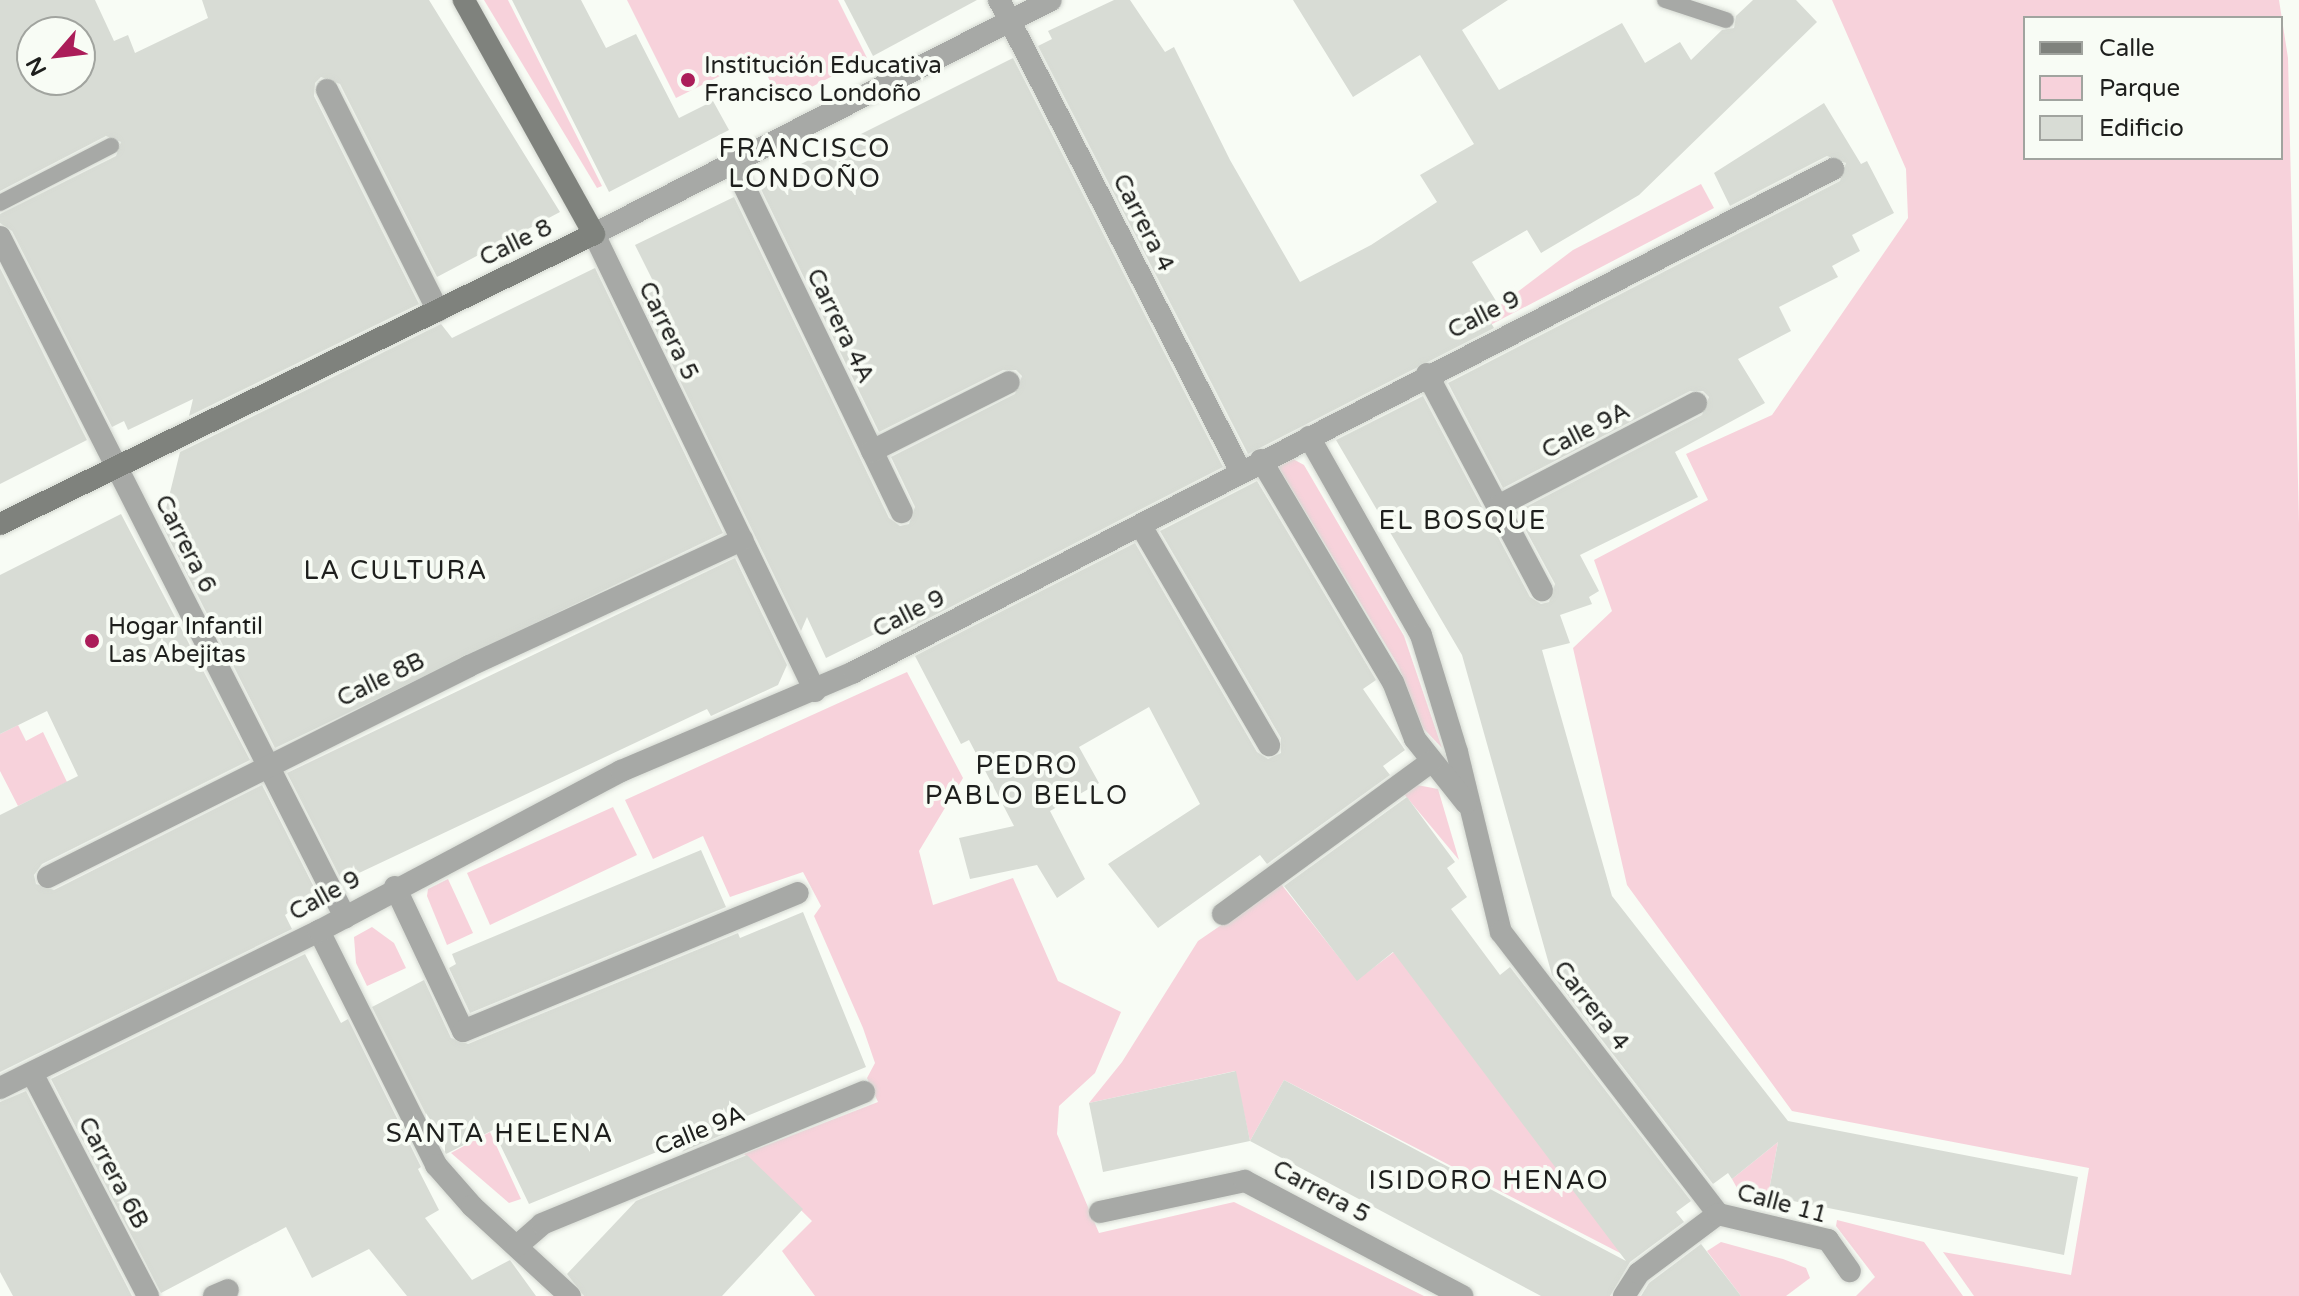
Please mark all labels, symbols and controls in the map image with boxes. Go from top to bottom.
north arrow [16,16,96,96]
legend [2023,16,2283,160]
text: Calle [2099,34,2155,63]
text: N [21,52,52,80]
place label: Institución Educativa Francisco Londoño [704,52,942,108]
marker: Institución Educativa Francisco Londoño [679,71,697,89]
text: Parque [2099,74,2180,103]
text: Edificio [2099,114,2184,143]
district label: FRANCISCO LONDOÑO [719,133,891,194]
street label: Carrera 4 [1106,169,1180,277]
street label: Calle 8 [475,213,557,273]
street label: Carrera 4A [800,264,880,388]
street label: Carrera 5 [632,277,704,385]
street label: Calle 9 [1443,285,1525,345]
street label: Calle 9A [1537,397,1635,465]
street label: Carrera 6 [148,490,222,598]
district label: EL BOSQUE [1379,505,1547,537]
district label: LA CULTURA [304,555,488,587]
street label: Calle 9 [868,584,950,644]
place label: Hogar Infantil Las Abejitas [108,613,263,669]
marker: Hogar Infantil Las Abejitas [83,632,101,650]
street label: Calle 8B [333,647,429,713]
district label: PEDRO PABLO BELLO [925,750,1129,812]
street label: Calle 9 [284,865,366,927]
street label: Carrera 4 [1547,955,1635,1057]
street label: Calle 9A [651,1100,749,1162]
street label: Carrera 6B [72,1112,154,1234]
district label: SANTA HELENA [386,1118,614,1150]
street label: Carrera 5 [1268,1154,1374,1230]
district label: ISIDORO HENAO [1368,1165,1610,1197]
street label: Calle 11 [1734,1178,1830,1230]

